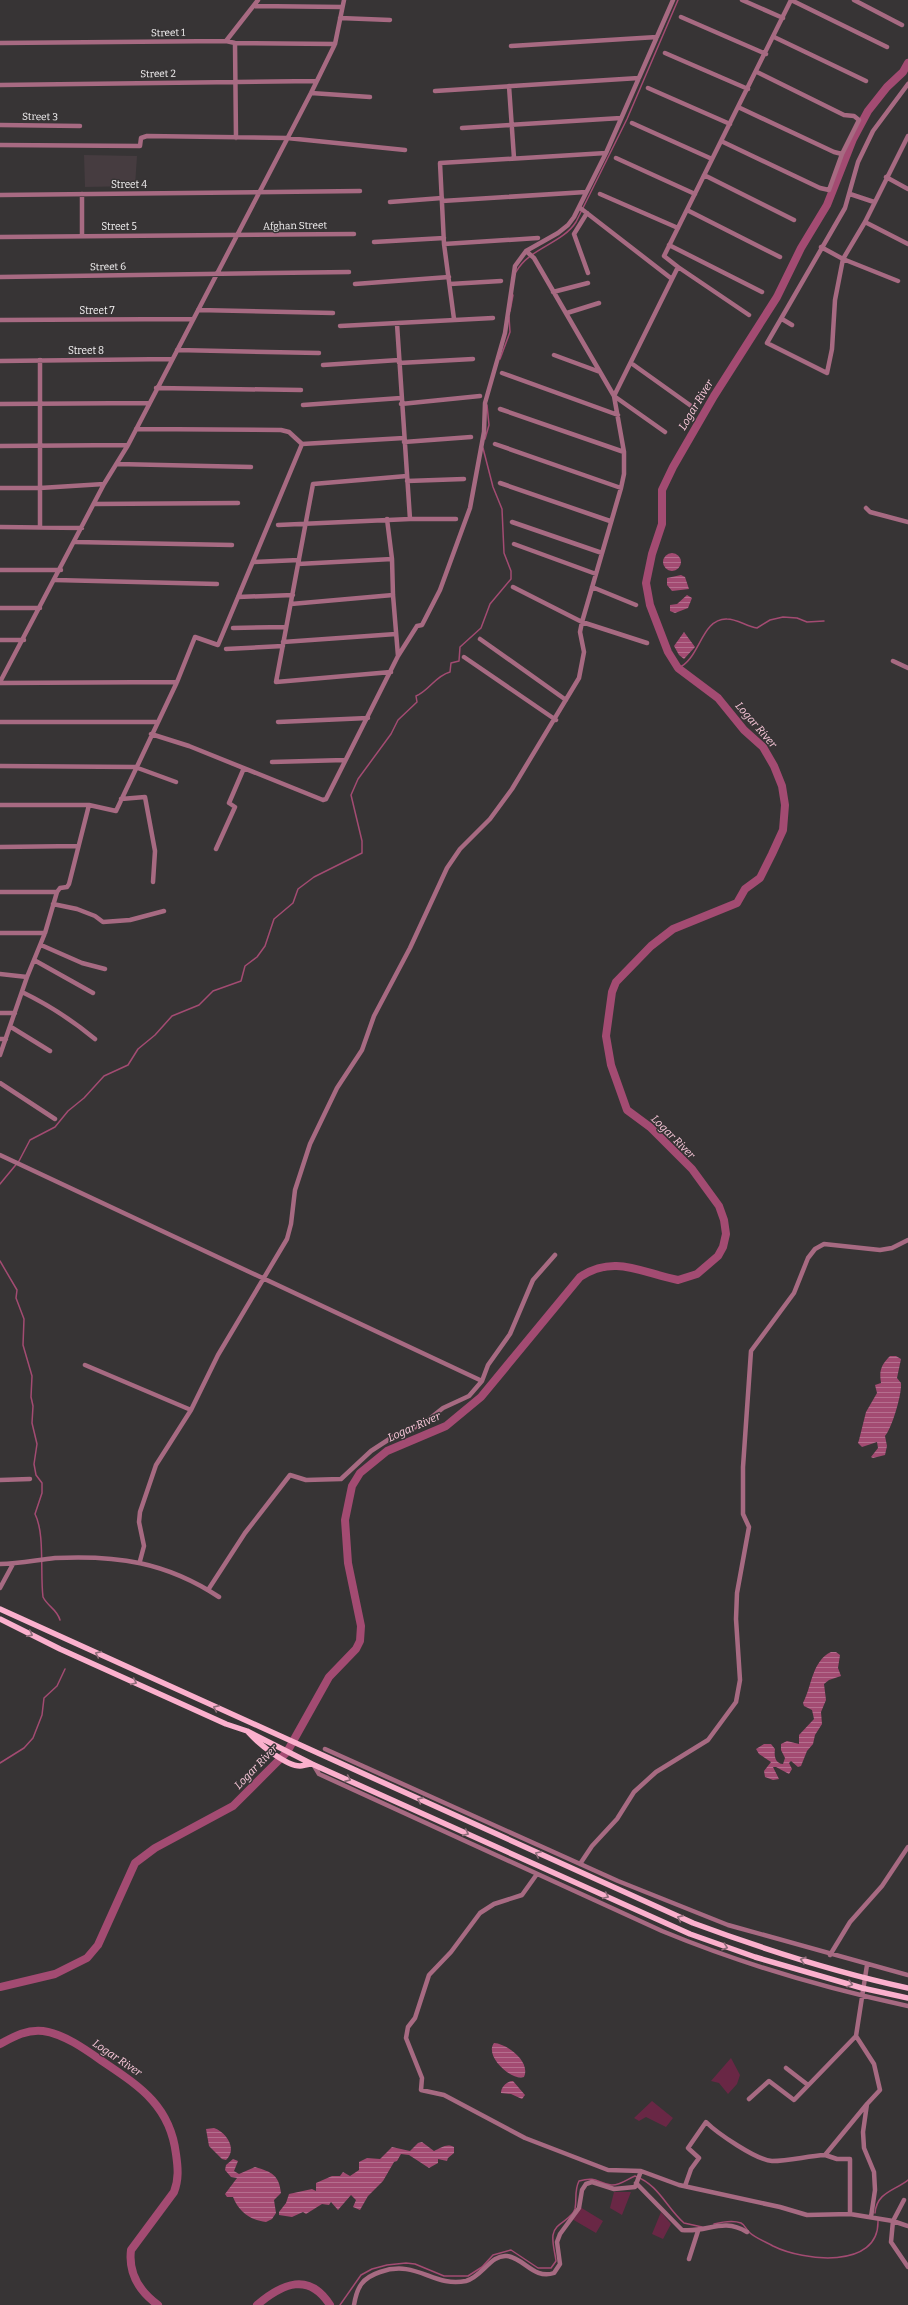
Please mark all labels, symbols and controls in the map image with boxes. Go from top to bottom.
street label: Street 1 [151,27,185,39]
street label: Street 2 [140,68,176,80]
street label: Street 3 [22,111,58,123]
street label: Street 4 [111,179,147,191]
street label: Afghan Street [263,219,327,233]
street label: Street 5 [101,221,137,233]
street label: Street 6 [90,261,126,273]
street label: Street 7 [79,305,115,317]
street label: Street 8 [68,345,104,357]
water label: Logar River [676,377,716,433]
water label: Logar River [733,699,780,751]
water label: Logar River [648,1112,698,1162]
water label: Logar River [386,1409,443,1444]
one-way arrow [26,1629,33,1637]
one-way arrow [94,1651,101,1659]
one-way arrow [129,1677,137,1685]
one-way arrow [213,1705,221,1713]
water label: Logar River [232,1742,281,1792]
one-way arrow [344,1775,351,1783]
one-way arrow [416,1797,424,1805]
one-way arrow [463,1828,470,1836]
one-way arrow [535,1851,542,1859]
one-way arrow [601,1891,609,1899]
one-way arrow [676,1914,683,1922]
one-way arrow [722,1942,729,1951]
one-way arrow [799,1956,806,1965]
one-way arrow [846,1979,853,1988]
water label: Logar River [90,2037,144,2079]

